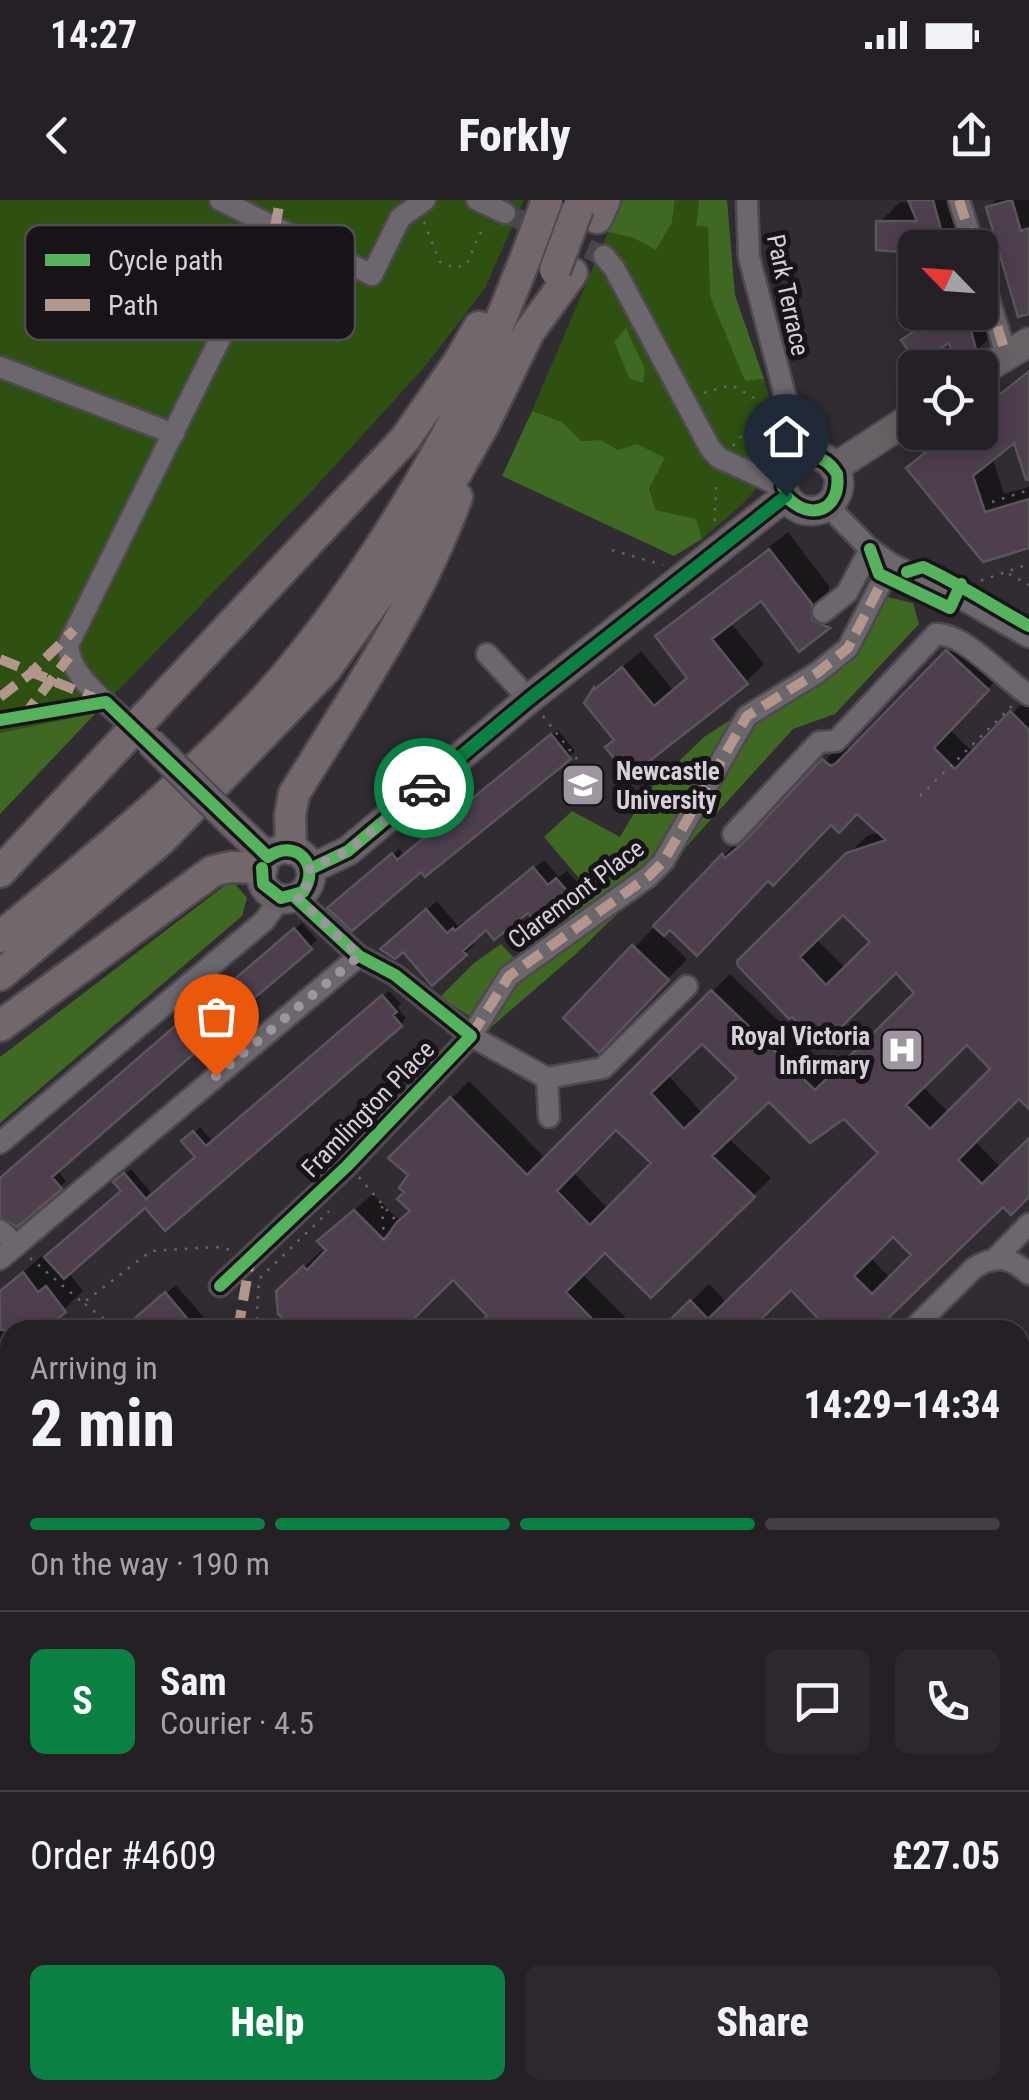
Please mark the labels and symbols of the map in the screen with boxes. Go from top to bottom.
legend [25,225,355,340]
north arrow [898,230,998,330]
street label: Park Terrace [761,232,815,358]
text: Cycle path [108,244,223,277]
text: Path [108,289,159,322]
pin [744,394,829,497]
courier [374,738,474,838]
place label: Newcastle University [616,757,720,815]
school or university icon: Newcastle University [560,762,606,808]
street label: Claremont Place [502,834,650,954]
pin [174,974,259,1077]
place label: Royal Victoria Infirmary [731,1022,870,1080]
hospital icon: Royal Victoria Infirmary [879,1027,925,1073]
street label: Framlington Place [296,1035,440,1183]

